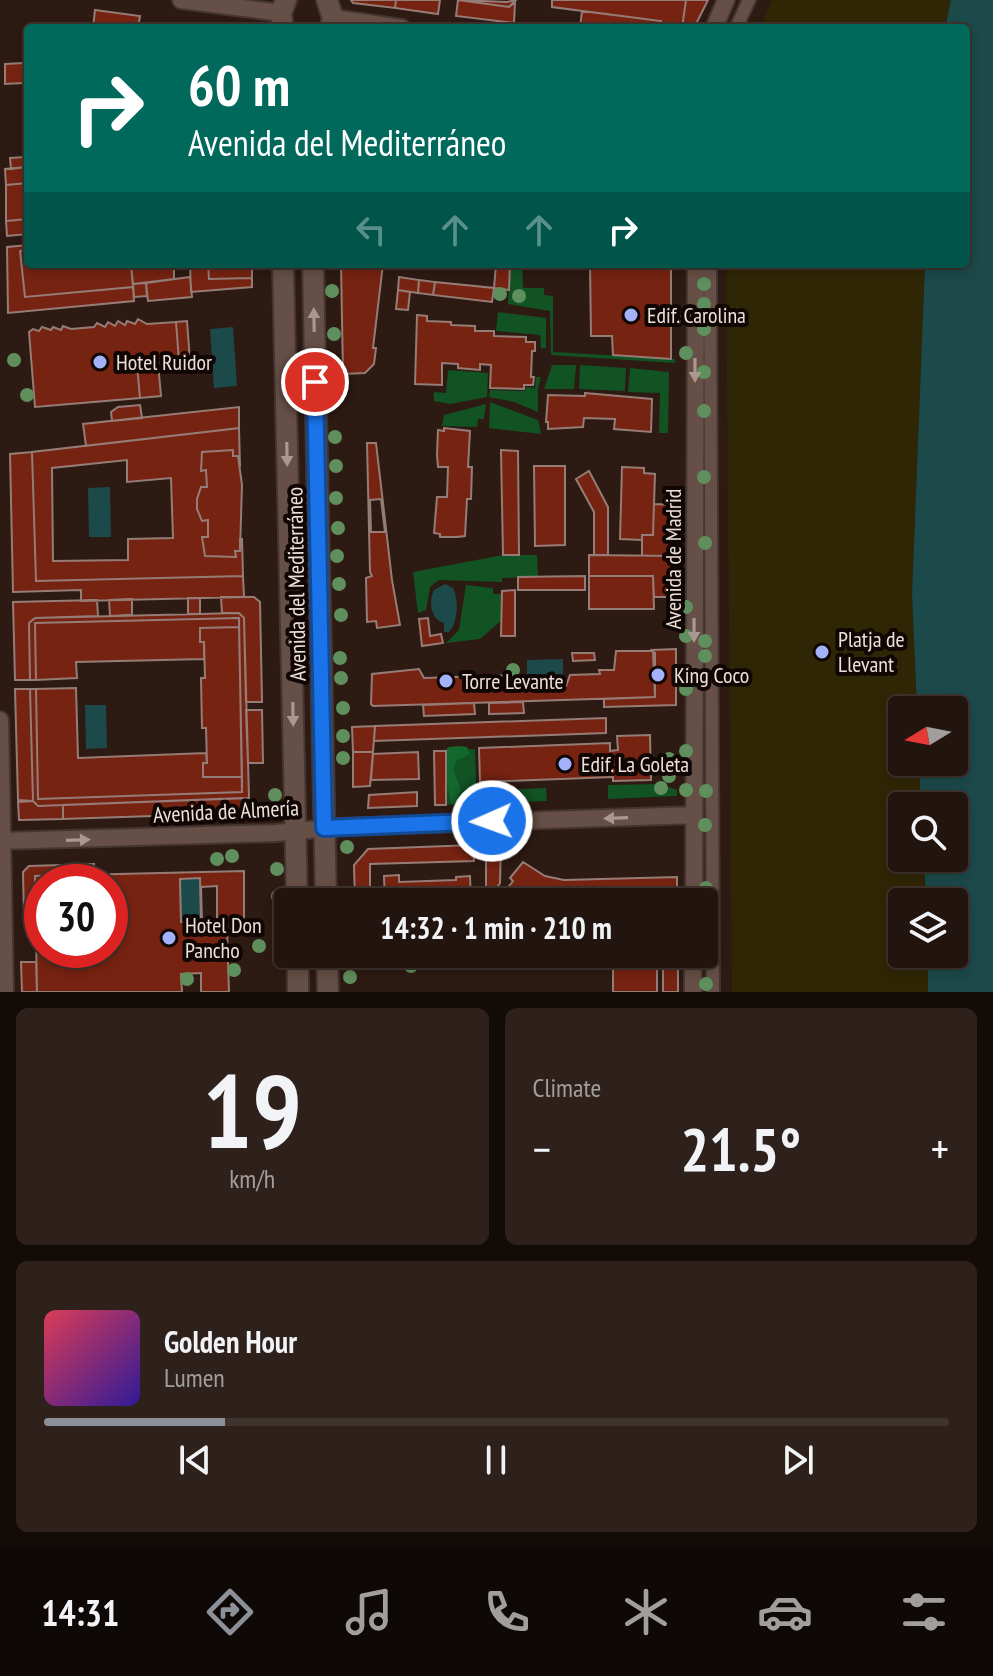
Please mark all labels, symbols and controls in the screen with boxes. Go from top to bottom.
text: 60 m [188,49,290,121]
icon: right [56,56,160,160]
text: Avenida del Mediterráneo [188,119,506,166]
icon: left [349,208,393,252]
icon: ahead [433,208,477,252]
icon: ahead [517,208,561,252]
icon: right [601,208,645,252]
place label: Edif. Carolina [647,301,746,329]
marker: Edif. Carolina [622,306,640,324]
one-way arrow [308,307,320,332]
place label: Hotel Ruidor [116,348,212,376]
pin [281,348,349,416]
marker: Hotel Ruidor [91,353,109,371]
one-way arrow [689,358,701,383]
icon: arrive [293,360,337,404]
one-way arrow [281,442,294,467]
street label: Avenida del Mediterráneo [280,487,312,681]
street label: Avenida de Madrid [659,489,687,629]
one-way arrow [688,618,701,643]
place label: Platja de Llevant [838,625,905,678]
marker: Platja de Llevant [813,643,831,661]
place label: King Coco [674,661,749,689]
marker: King Coco [649,666,667,684]
place label: Torre Levante [462,667,564,695]
marker: Torre Levante [437,672,455,690]
north arrow [888,696,968,776]
map controls [888,696,968,968]
one-way arrow [287,702,299,727]
place label: Edif. La Goleta [581,750,689,778]
marker: Edif. La Goleta [556,755,574,773]
position arrow [450,779,534,863]
button: search [888,792,968,872]
street label: Avenida de Almería [152,793,300,829]
one-way arrow [603,811,628,824]
one-way arrow [66,833,91,846]
speed limit sign: 30 [24,864,128,968]
button: layers [888,888,968,968]
text: 14:32 · 1 min · 210 m [380,908,612,947]
place label: Hotel Don Pancho [185,911,262,964]
marker: Hotel Don Pancho [160,929,178,947]
text: 19 [203,1042,302,1177]
text: Climate [533,1071,601,1104]
text: 21.5° [680,1110,801,1188]
text: − [533,1120,551,1177]
text: + [931,1120,949,1177]
text: km/h [229,1162,275,1195]
text: Golden Hour [164,1322,297,1361]
text: Lumen [164,1361,225,1394]
icon: previous [173,1438,217,1482]
icon: pause [474,1438,518,1482]
icon: next [776,1438,820,1482]
icon: directions [202,1584,258,1640]
icon: music [341,1584,397,1640]
icon: phone [479,1584,535,1640]
icon: climate [618,1584,674,1640]
icon: car [757,1584,813,1640]
icon: filters [896,1584,952,1640]
text: 14:31 [41,1589,119,1636]

